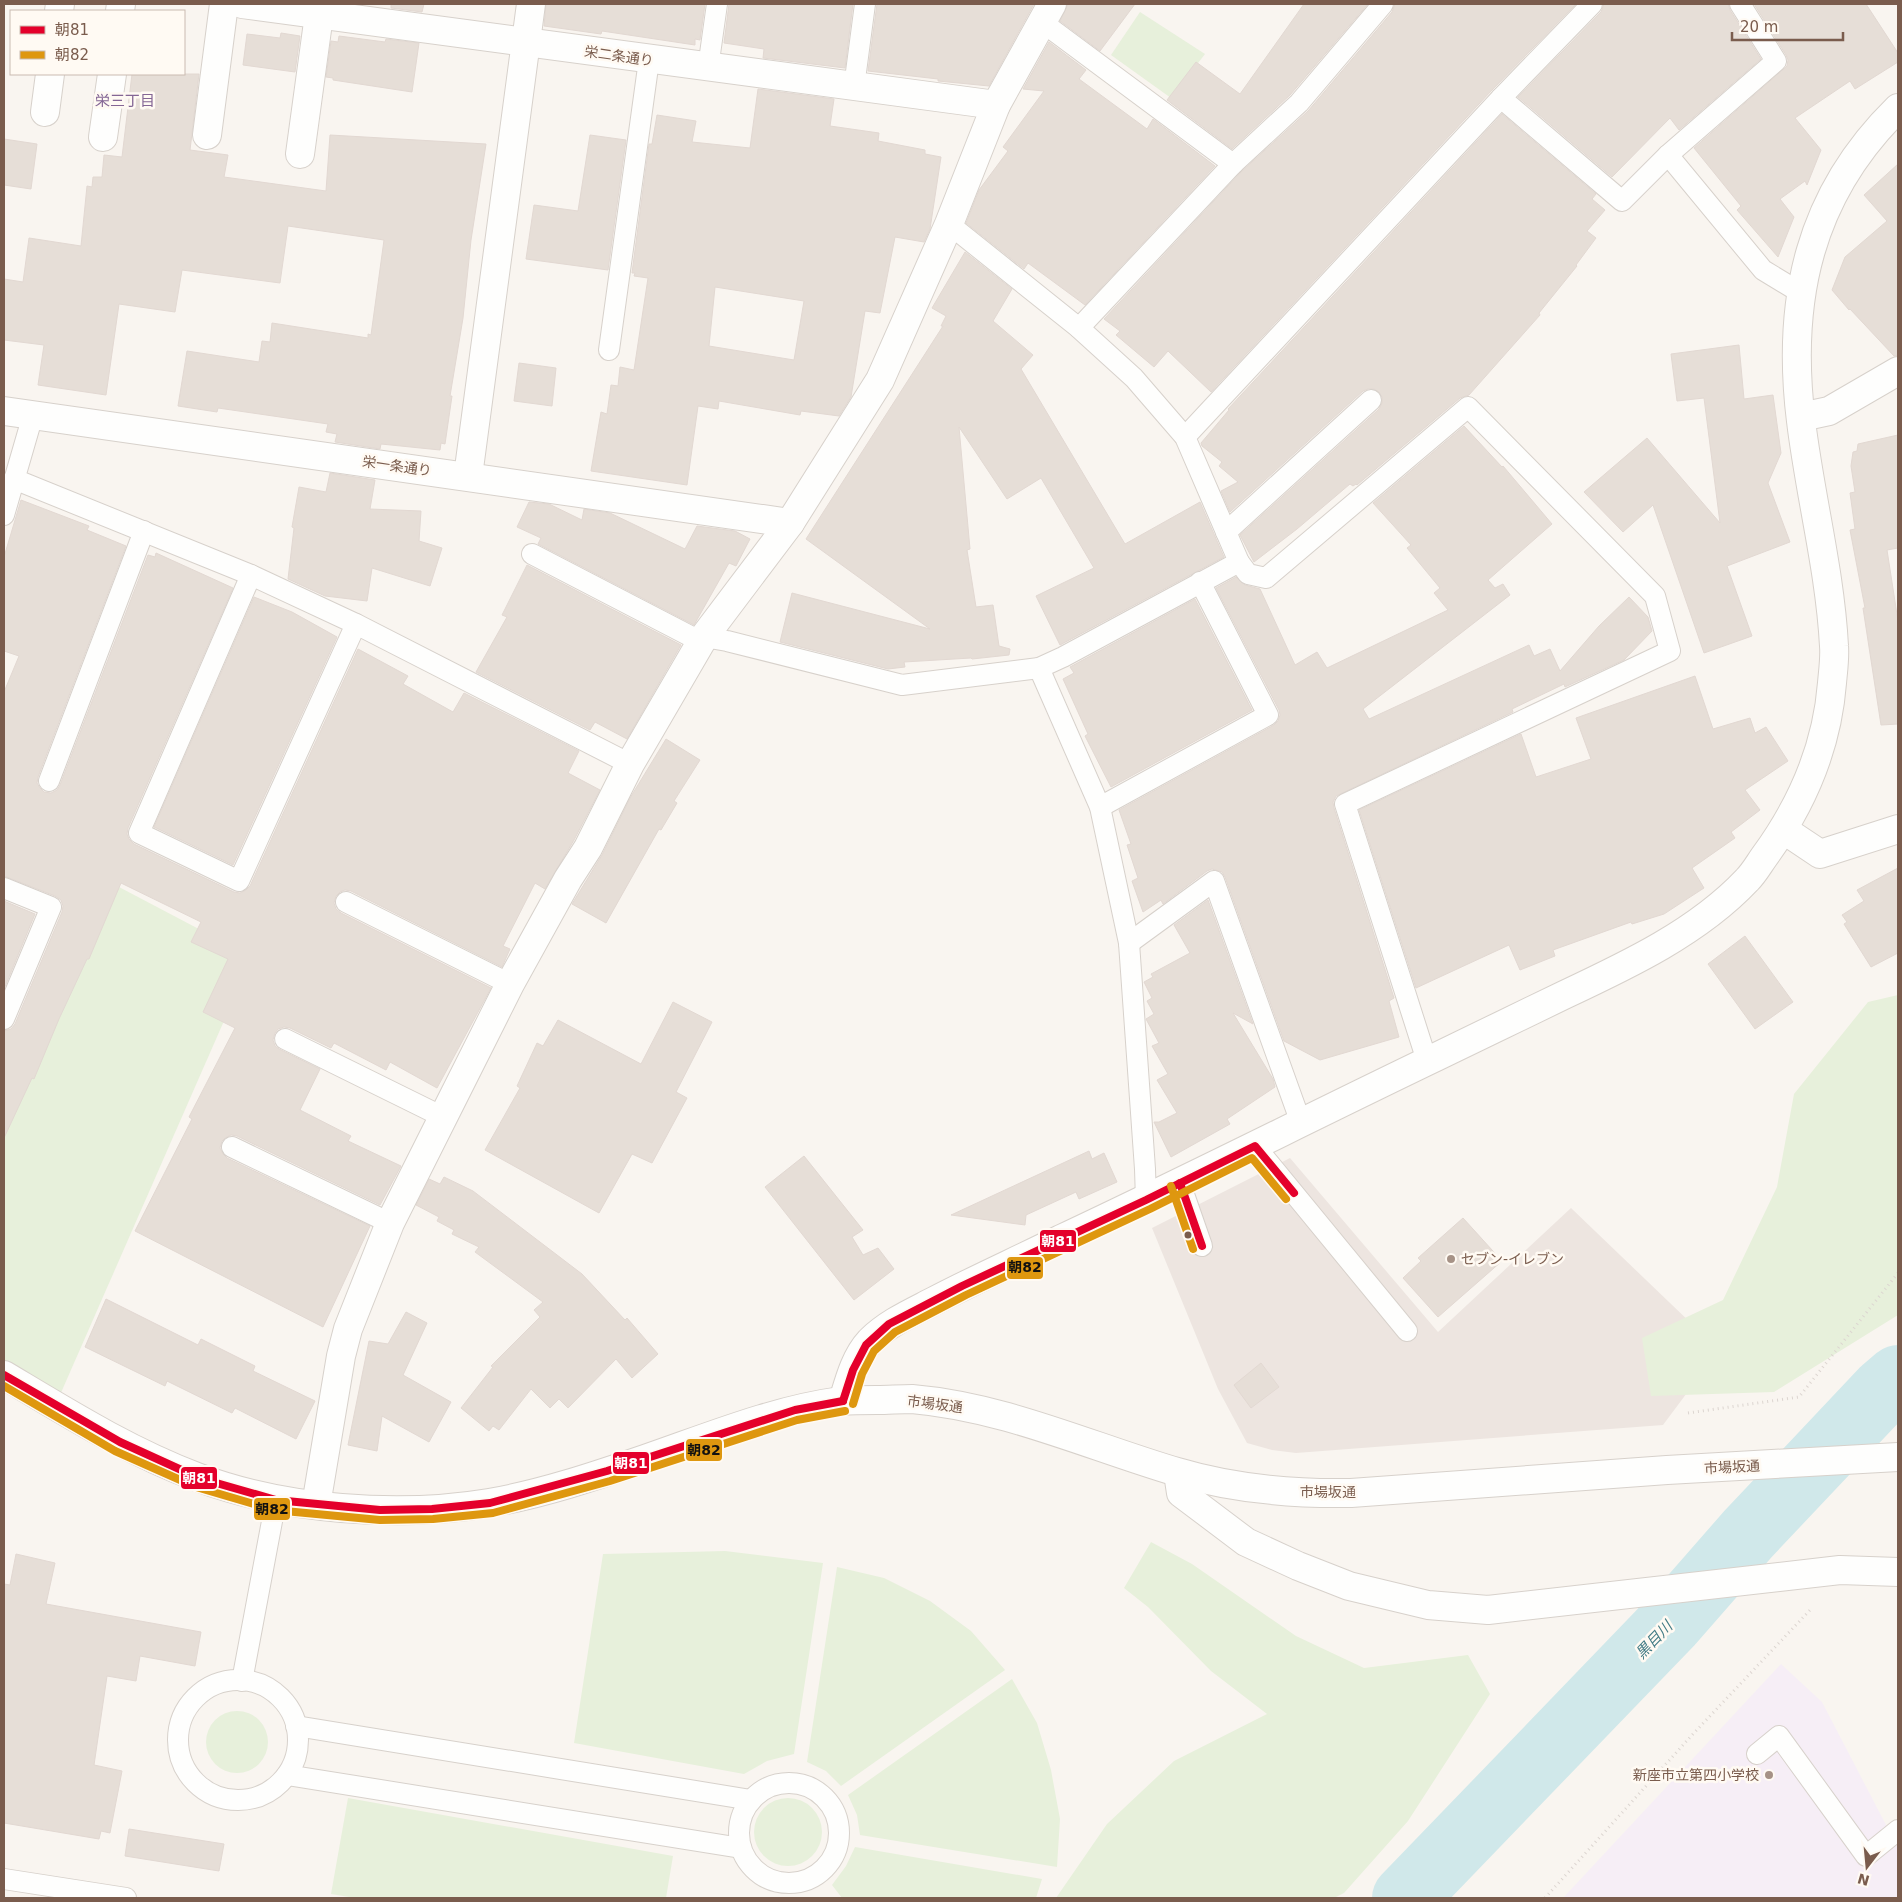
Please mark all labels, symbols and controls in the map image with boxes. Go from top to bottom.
legend [10,10,185,75]
scale bar [1732,10,1843,42]
text: 20 m [1740,18,1778,36]
text: 朝81 [55,21,89,39]
street label: 栄二条通り [583,43,655,69]
text: 朝82 [55,46,89,64]
district label: 栄三丁目 [95,92,155,110]
street label: 栄一条通り [361,453,433,479]
line badge: 朝81 [1039,1229,1077,1253]
unlabelled marker [1183,1230,1193,1240]
text: 朝81 [1041,1233,1075,1249]
place label: セブン-イレブン [1461,1251,1564,1267]
marker: セブン-イレブン [1445,1253,1457,1265]
line badge: 朝82 [1006,1256,1044,1280]
text: 朝82 [1008,1259,1042,1275]
street label: 市場坂通 [906,1393,964,1415]
line badge: 朝82 [685,1438,723,1462]
text: 朝82 [687,1442,721,1458]
line badge: 朝81 [612,1451,650,1475]
text: 朝81 [614,1455,648,1471]
street label: 市場坂通 [1704,1458,1760,1476]
line badge: 朝81 [180,1466,218,1490]
text: 朝81 [182,1470,216,1486]
street label: 市場坂通 [1300,1484,1356,1500]
line badge: 朝82 [253,1497,291,1521]
text: 朝82 [255,1501,289,1517]
water label: 黒目川 [1632,1616,1677,1662]
place label: 新座市立第四小学校 [1633,1767,1759,1783]
marker: 新座市立第四小学校 [1763,1769,1775,1781]
north arrow [1842,1842,1892,1892]
text: N [1856,1870,1871,1889]

